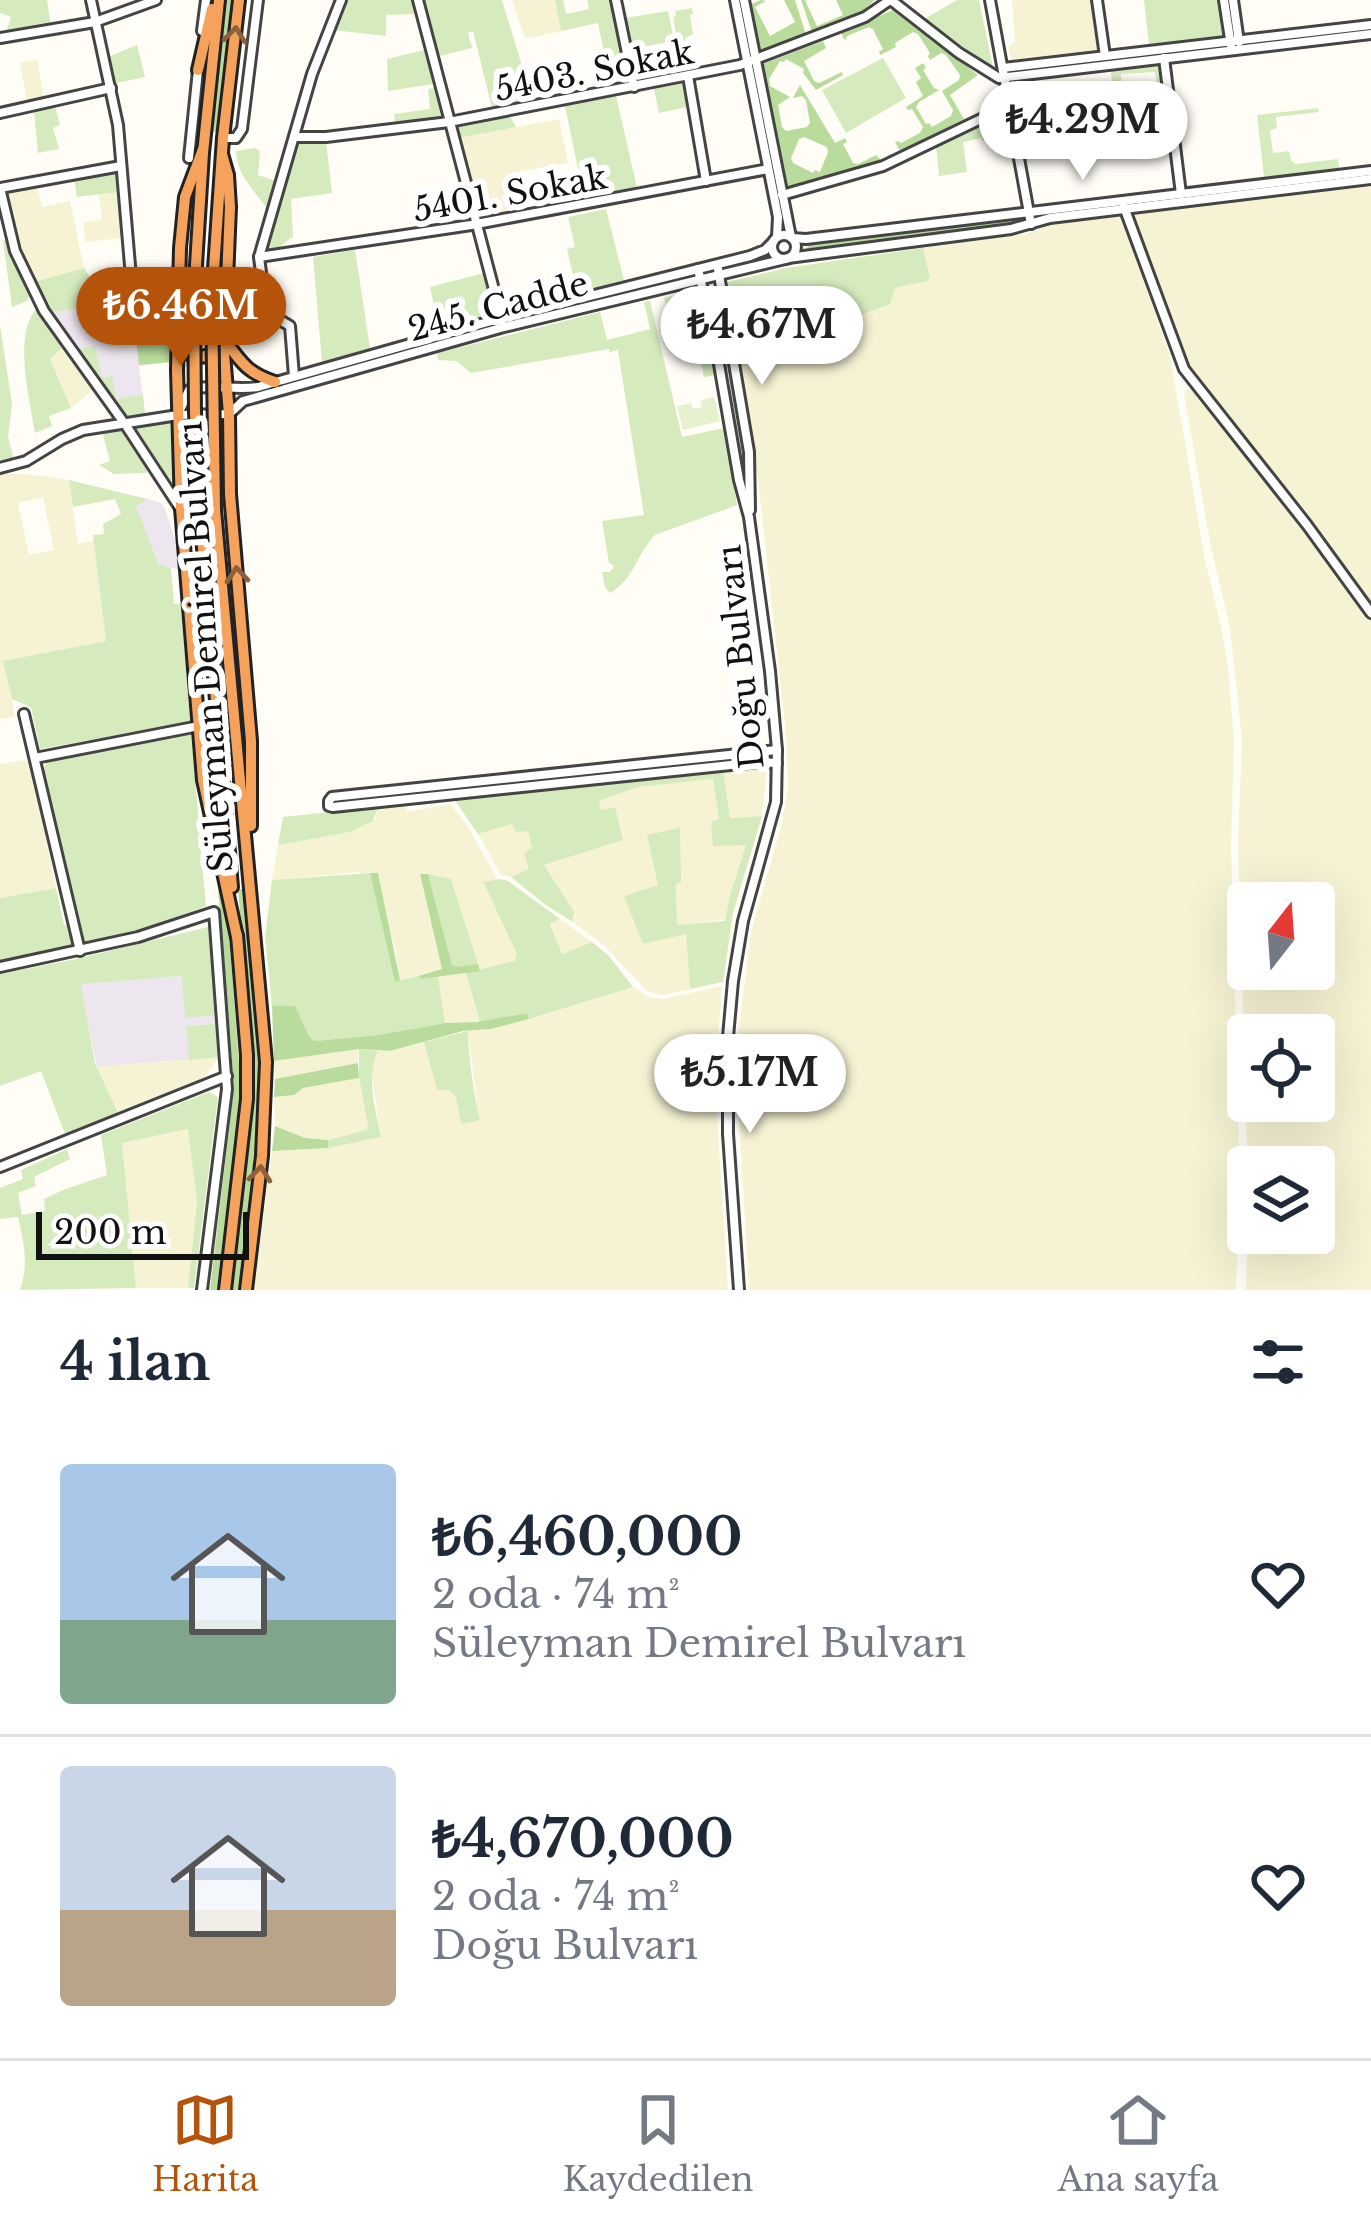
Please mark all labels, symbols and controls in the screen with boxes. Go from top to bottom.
one-way arrow [221,26,247,45]
street label: 5403. Sokak [491,31,698,110]
pin: ₺4.29M [985,81,1181,183]
text: ₺4.29M [1006,95,1160,144]
street label: 5401. Sokak [410,156,611,231]
street label: 245. Cadde [404,263,593,350]
pin: ₺6.46M [83,267,279,369]
text: ₺6.46M [103,281,259,330]
pin: ₺4.67M [664,286,860,388]
text: ₺4.67M [687,300,837,349]
street label: Süleyman Demirel Bulvarı [169,420,242,874]
street label: Doğu Bulvarı [708,543,773,771]
one-way arrow [224,565,250,584]
north arrow [1227,882,1335,990]
map controls [1227,882,1335,1254]
button: locate [1227,1014,1335,1122]
pin: ₺5.17M [652,1034,848,1136]
text: ₺5.17M [681,1048,819,1097]
button: layers [1227,1146,1335,1254]
one-way arrow [247,1164,272,1183]
scale bar [36,1206,249,1259]
text: 200 m [54,1212,166,1253]
icon: filters [1245,1329,1311,1395]
text: 4 ilan [60,1331,210,1394]
text: ₺6,460,000 [432,1506,743,1569]
icon: home [156,1512,300,1656]
icon: heart [1245,1551,1311,1617]
text: 2 oda · 74 m² [432,1570,680,1619]
text: Süleyman Demirel Bulvarı [432,1619,966,1668]
text: ₺4,670,000 [432,1808,734,1871]
icon: home [156,1814,300,1958]
icon: heart [1245,1853,1311,1919]
text: 2 oda · 74 m² [432,1872,680,1921]
text: Doğu Bulvarı [432,1921,698,1970]
tab: Harita [152,2087,259,2200]
tab: Kaydedilen [563,2087,754,2200]
tab: Ana sayfa [1058,2087,1219,2200]

